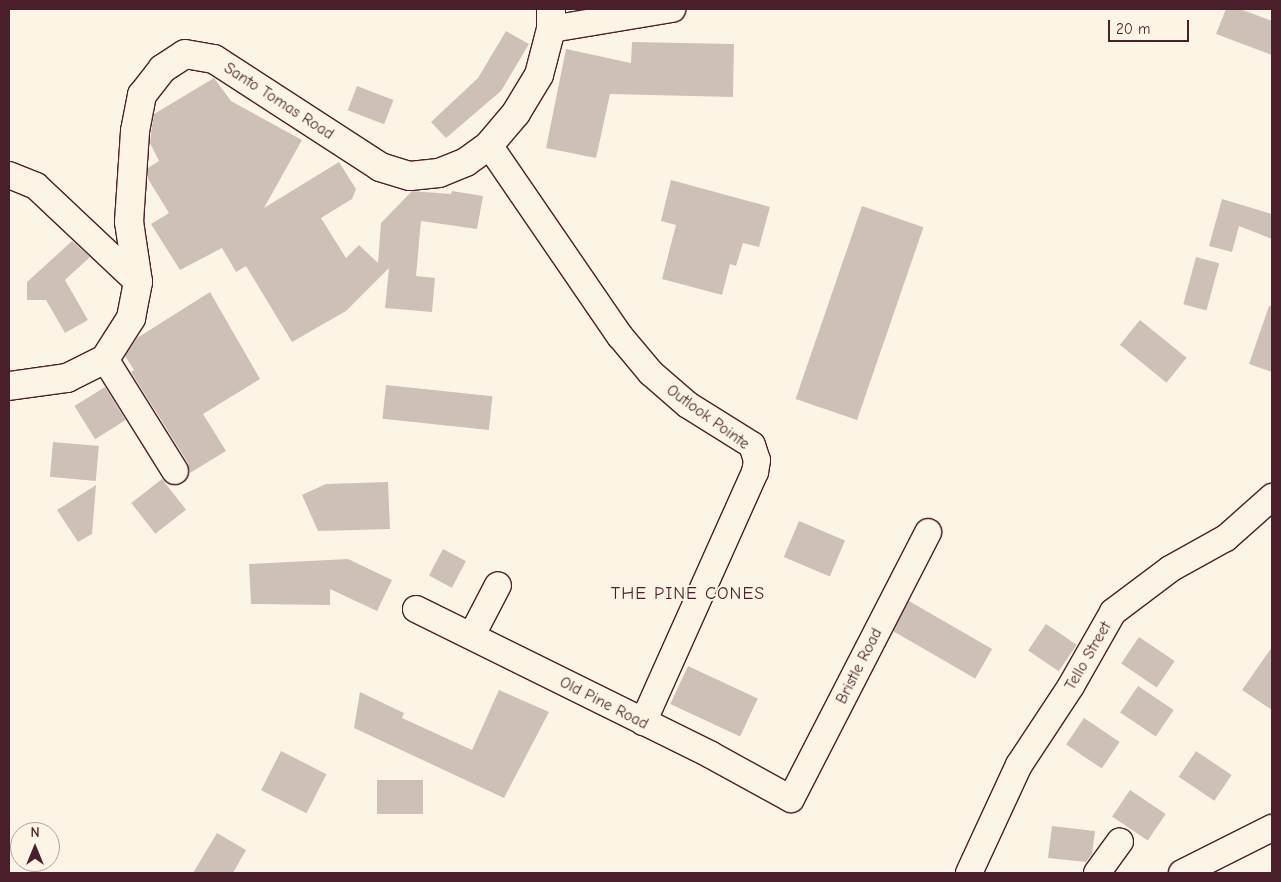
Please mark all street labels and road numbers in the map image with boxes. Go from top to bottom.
street label: Santo Tomas Road [220,58,338,144]
street label: Outlook Pointe [663,380,753,454]
street label: Tello Street [1061,618,1115,694]
street label: Bristle Road [832,625,886,707]
street label: Old Pine Road [556,672,652,734]

